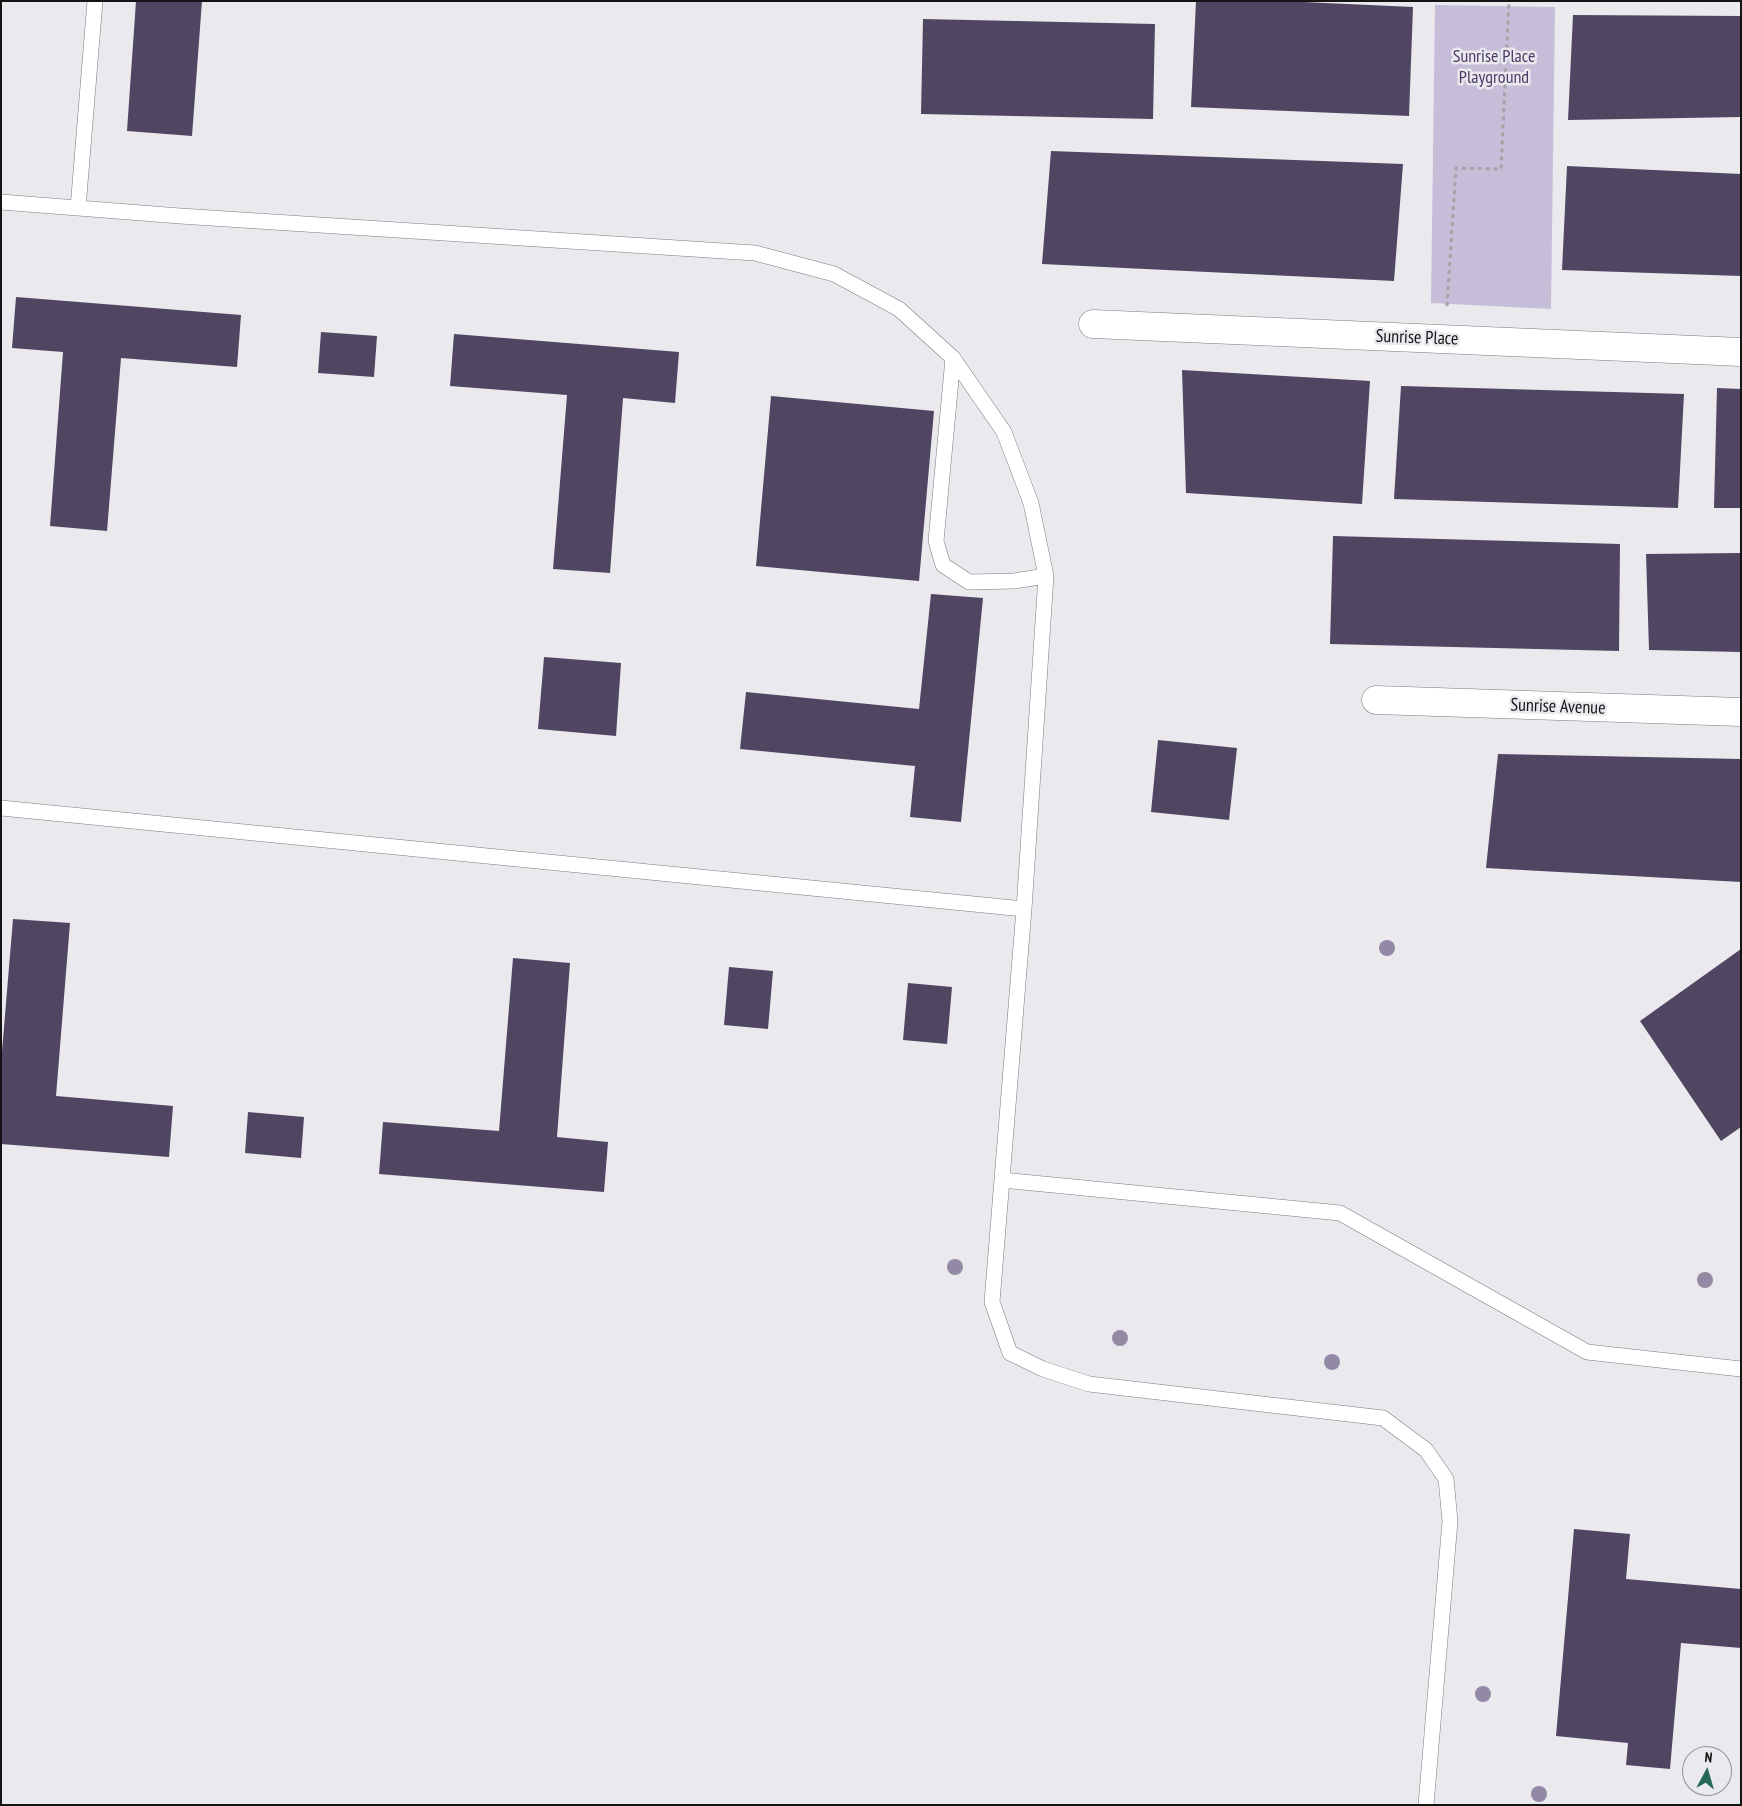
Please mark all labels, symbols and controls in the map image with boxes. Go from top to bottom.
park label: Sunrise Place Playground [1453,46,1535,88]
street label: Sunrise Place [1375,326,1459,350]
street label: Sunrise Avenue [1510,695,1606,719]
north arrow [1682,1746,1732,1796]
text: N [1704,1748,1713,1766]

